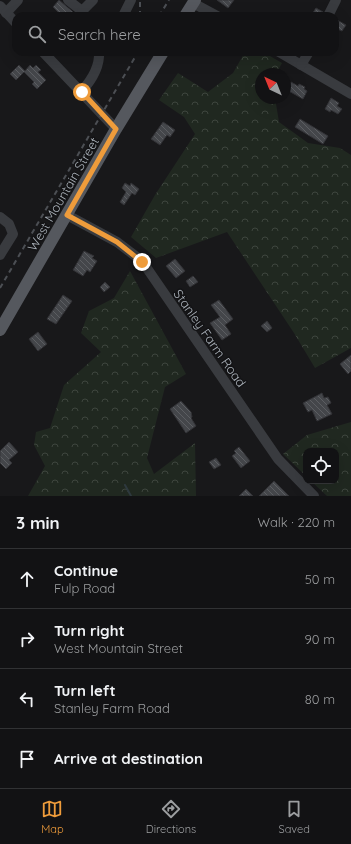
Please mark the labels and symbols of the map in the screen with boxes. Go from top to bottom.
north arrow [255,68,291,104]
route start [73,83,91,101]
street label: West Mountain Street [24,134,102,254]
route end [133,253,151,271]
street label: Stanley Farm Road [170,286,250,390]

